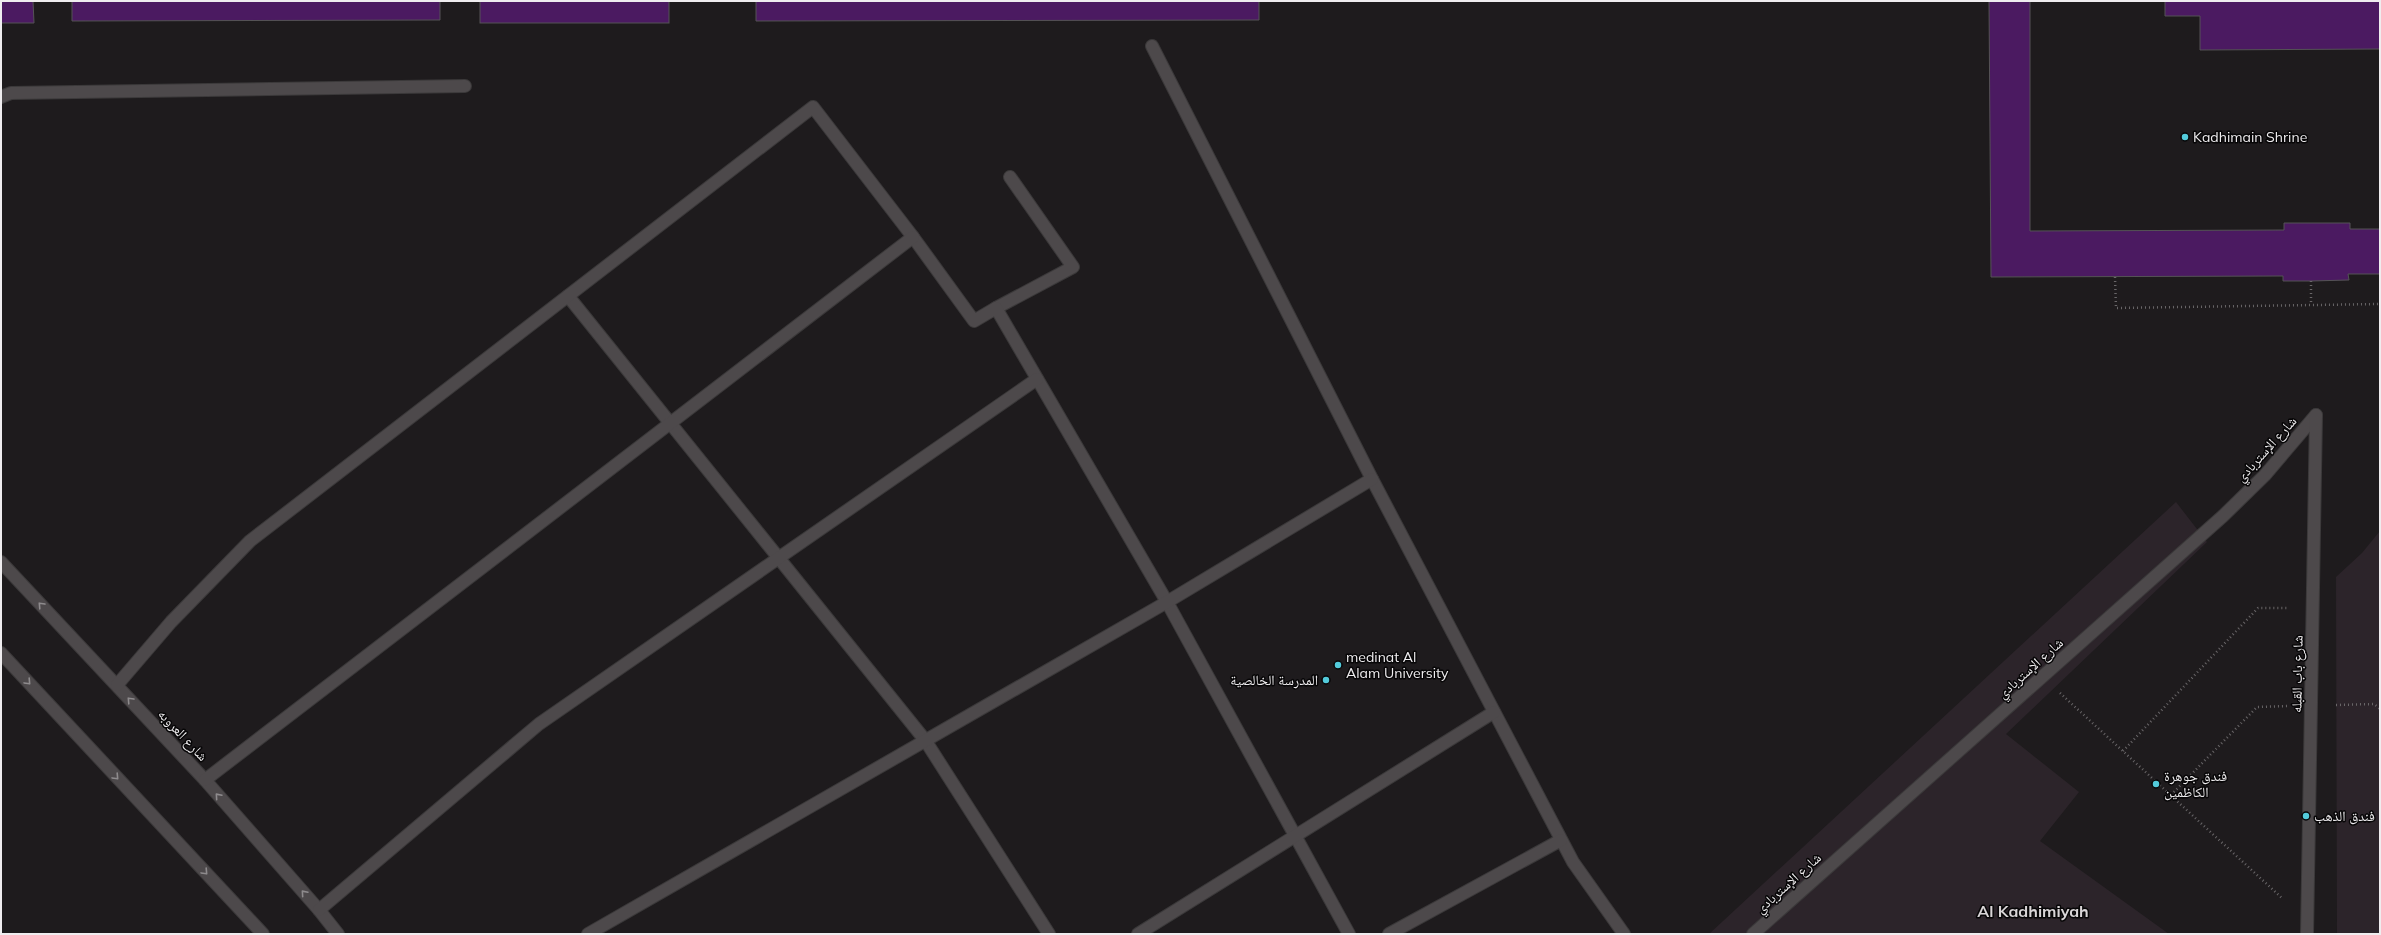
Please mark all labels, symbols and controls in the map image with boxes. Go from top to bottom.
place label: Kadhimain Shrine [2193,128,2307,146]
marker: Kadhimain Shrine [2180,132,2190,142]
street label: شارع الإستربادي [2232,412,2302,487]
one-way arrow [39,602,46,610]
street label: شارع الإستربادي [1993,634,2068,704]
street label: شارع باب القبله [2287,635,2308,713]
place label: medinat Al Alam University [1346,648,1449,682]
marker: medinat Al Alam University [1333,660,1343,670]
place label: المدرسة الخالصية [1230,671,1318,689]
marker: المدرسة الخالصية [1321,675,1331,685]
one-way arrow [23,677,30,685]
one-way arrow [128,697,135,704]
street label: شارع العروبه [154,705,212,765]
place label: فندق جوهرة الكاظمين [2164,767,2227,801]
one-way arrow [112,772,119,780]
marker: فندق جوهرة الكاظمين [2151,779,2161,789]
one-way arrow [216,793,223,800]
place label: فندق الذهب [2314,807,2375,825]
marker: فندق الذهب [2301,811,2311,821]
street label: شارع الإستربادي [1751,849,1826,919]
one-way arrow [200,867,208,875]
one-way arrow [302,890,309,898]
district label: Al Kadhimiyah [1977,901,2089,921]

